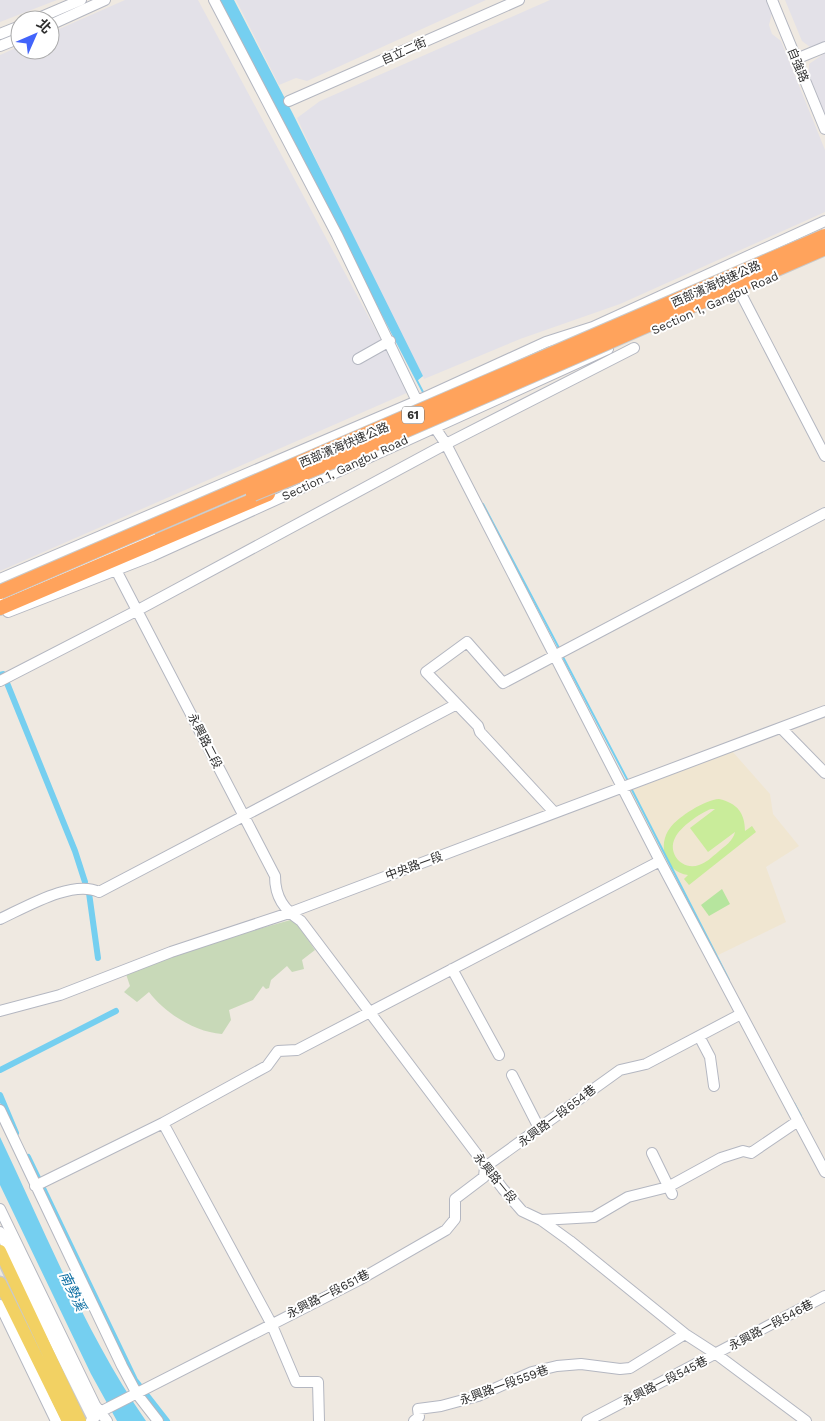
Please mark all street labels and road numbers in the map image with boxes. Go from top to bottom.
street label: 自立二街 [379,35,429,67]
street label: 自強路 [785,46,811,84]
street label: 西部濱海快速公路 [669,258,763,310]
street label: Section 1, Gangbu Road [649,269,781,337]
road number: 61 [402,406,424,424]
street label: 西部濱海快速公路 [297,420,391,470]
street label: Section 1, Gangbu Road [280,433,410,503]
street label: 永興路二段 [185,711,225,771]
street label: 中央路一段 [383,849,445,883]
street label: 永興路一段654巷 [515,1082,599,1150]
street label: 永興路一段 [471,1150,519,1206]
street label: 永興路一段651巷 [284,1267,372,1321]
street label: 永興路一段546巷 [726,1297,816,1353]
street label: 永興路一段545巷 [620,1354,710,1408]
street label: 永興路一段559巷 [458,1362,550,1408]

